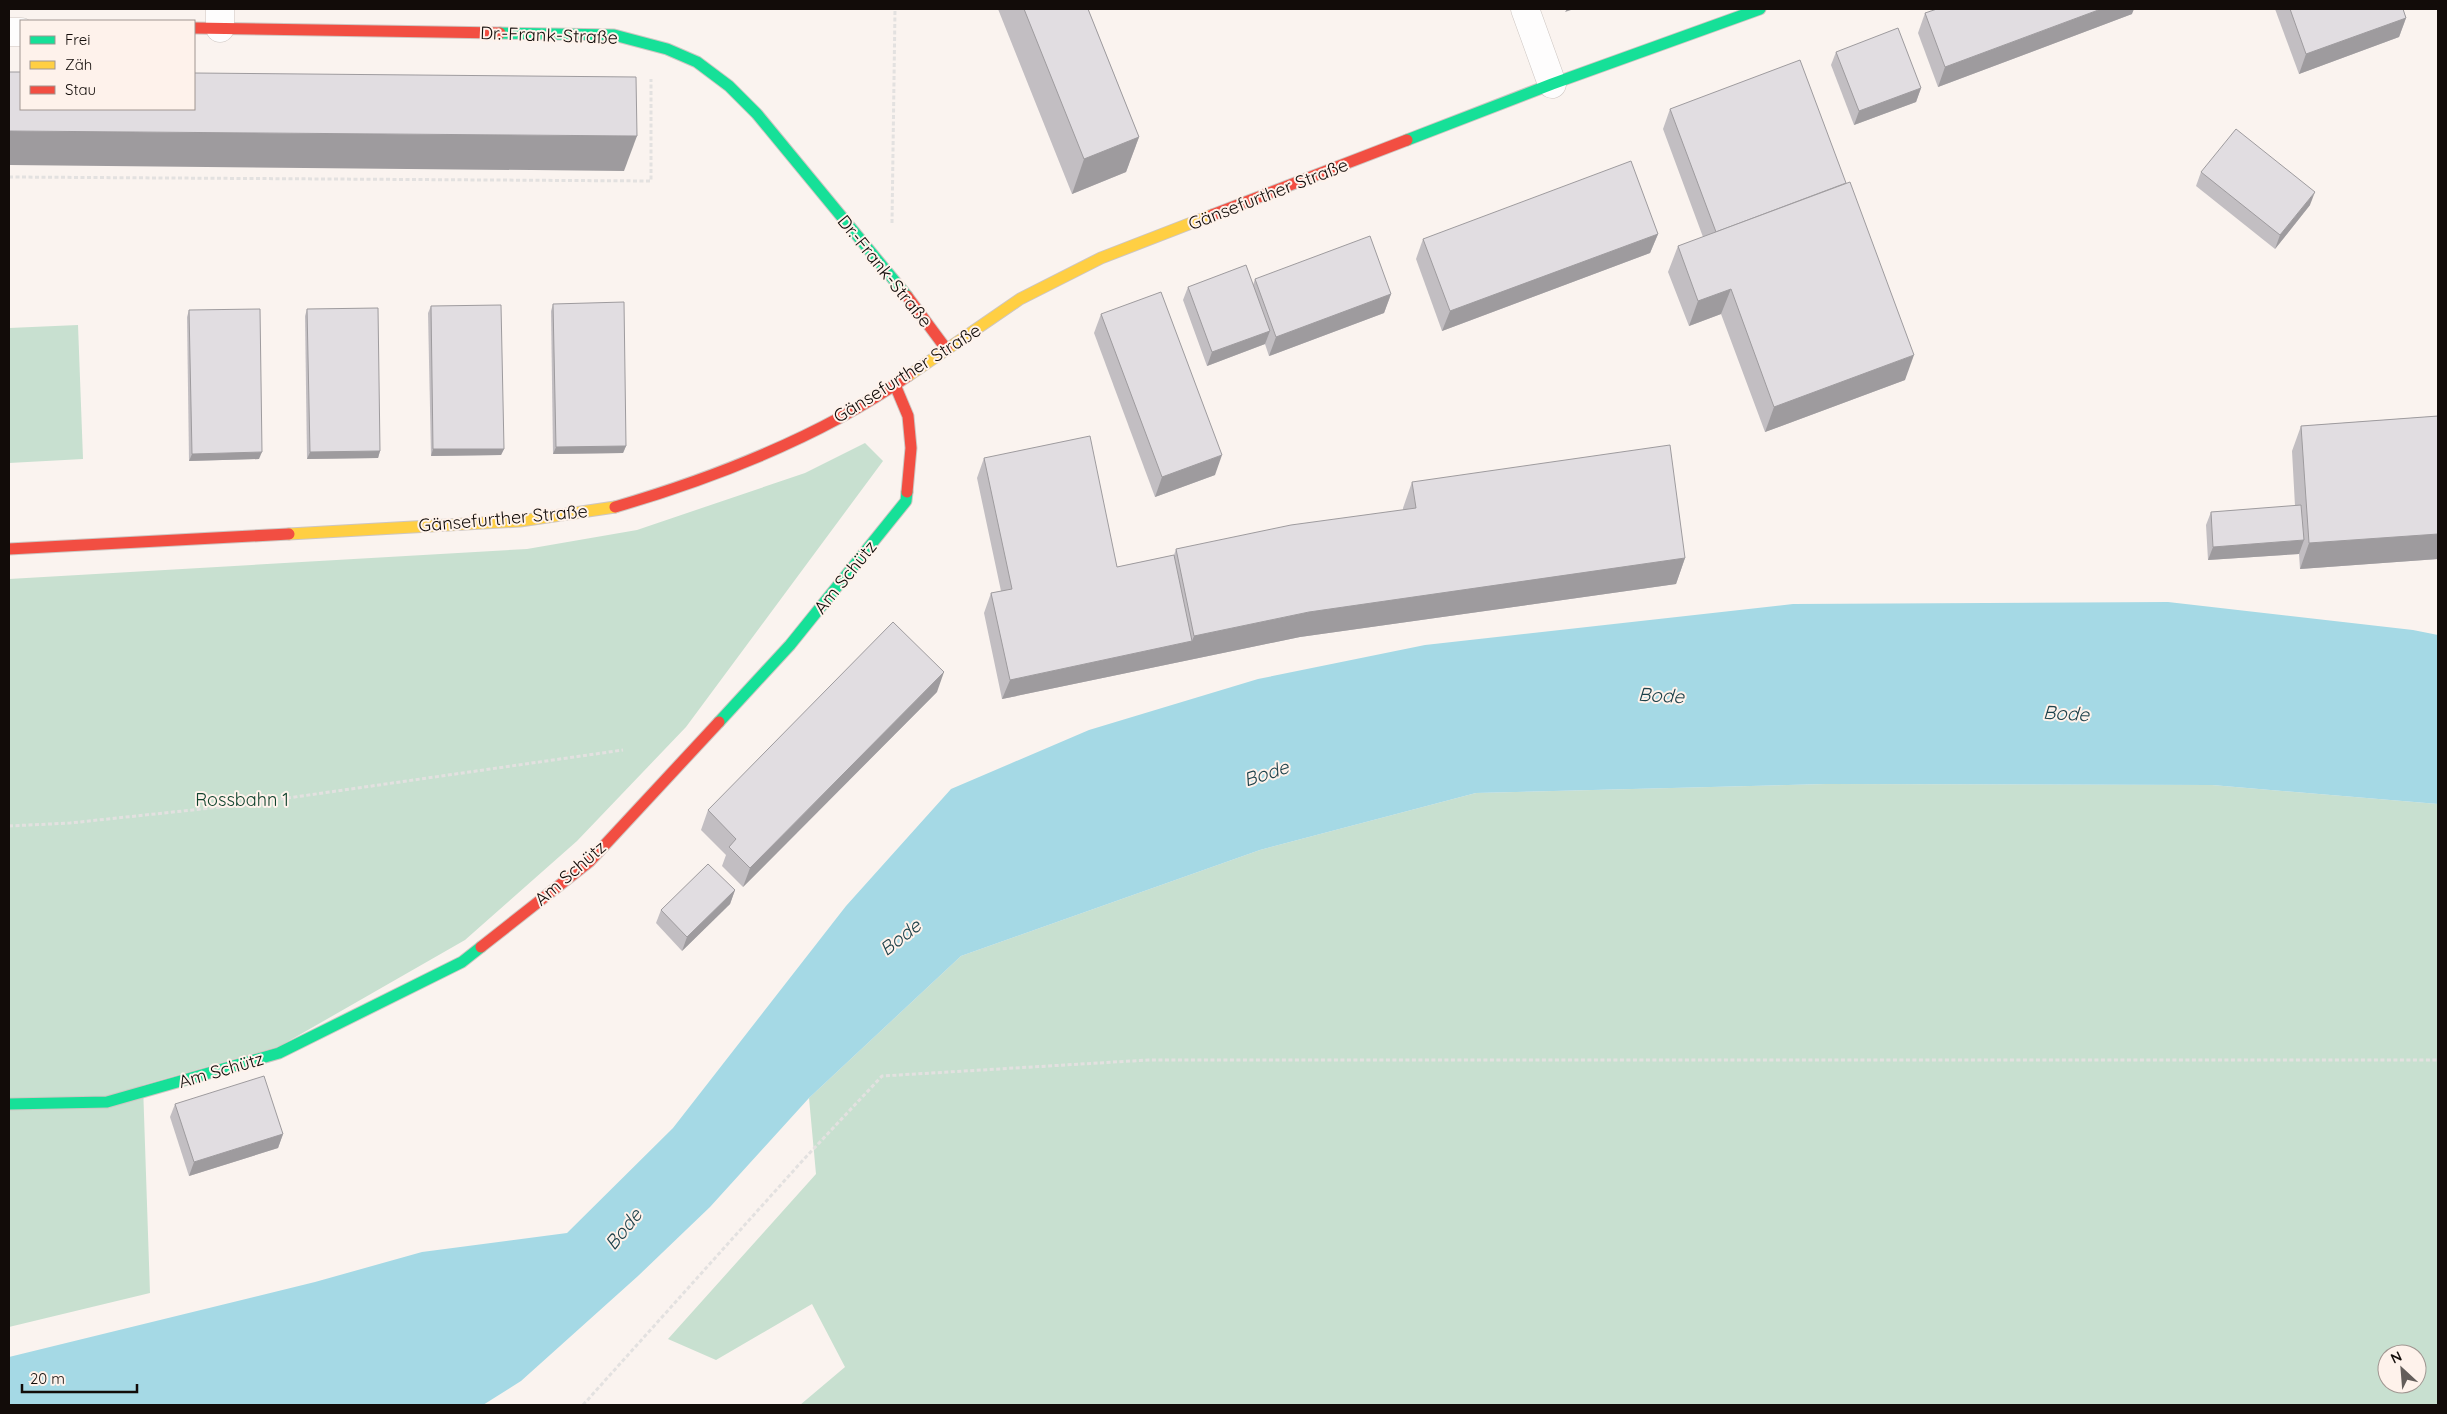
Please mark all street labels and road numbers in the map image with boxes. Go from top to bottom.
street label: Dr.-Frank-Straße [480,21,618,49]
street label: Gänsefurther Straße [1185,153,1351,235]
street label: Dr.-Frank-Straße [833,210,937,332]
street label: Gänsefurther Straße [829,318,985,428]
street label: Gänsefurther Straße [418,499,588,537]
street label: Am Schütz [808,536,882,618]
street label: Am Schütz [529,836,611,910]
street label: Am Schütz [176,1047,266,1093]

